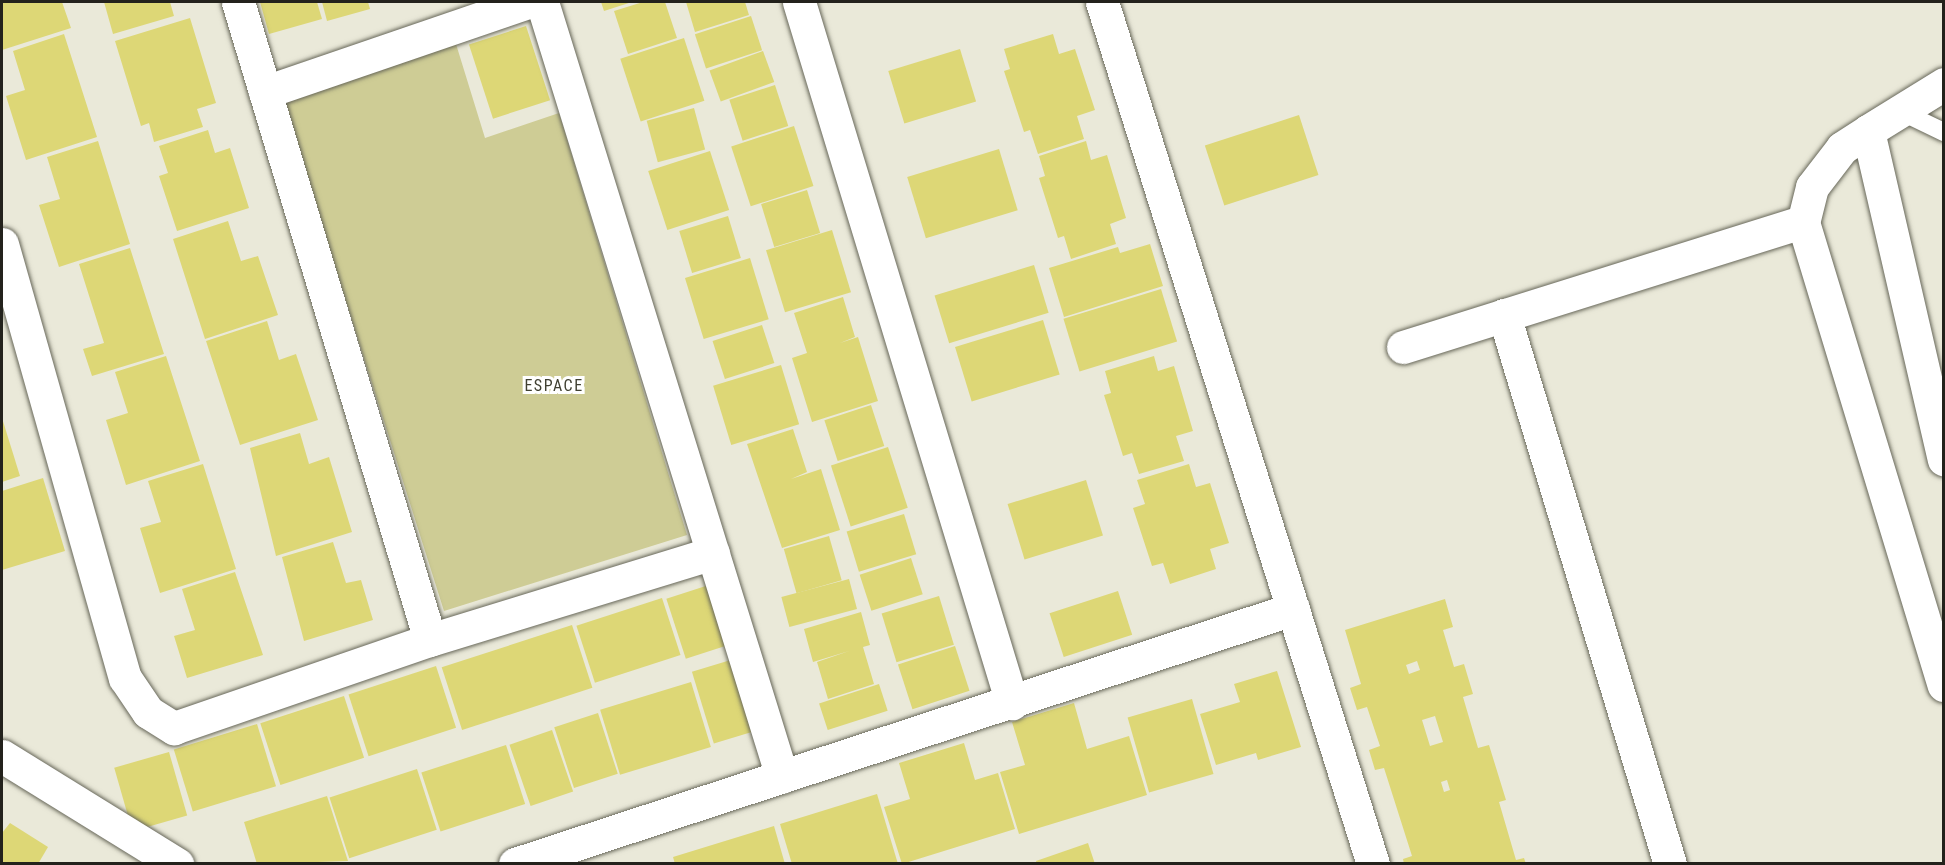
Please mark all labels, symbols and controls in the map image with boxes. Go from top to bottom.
district label: ESPACE [524,376,584,396]

